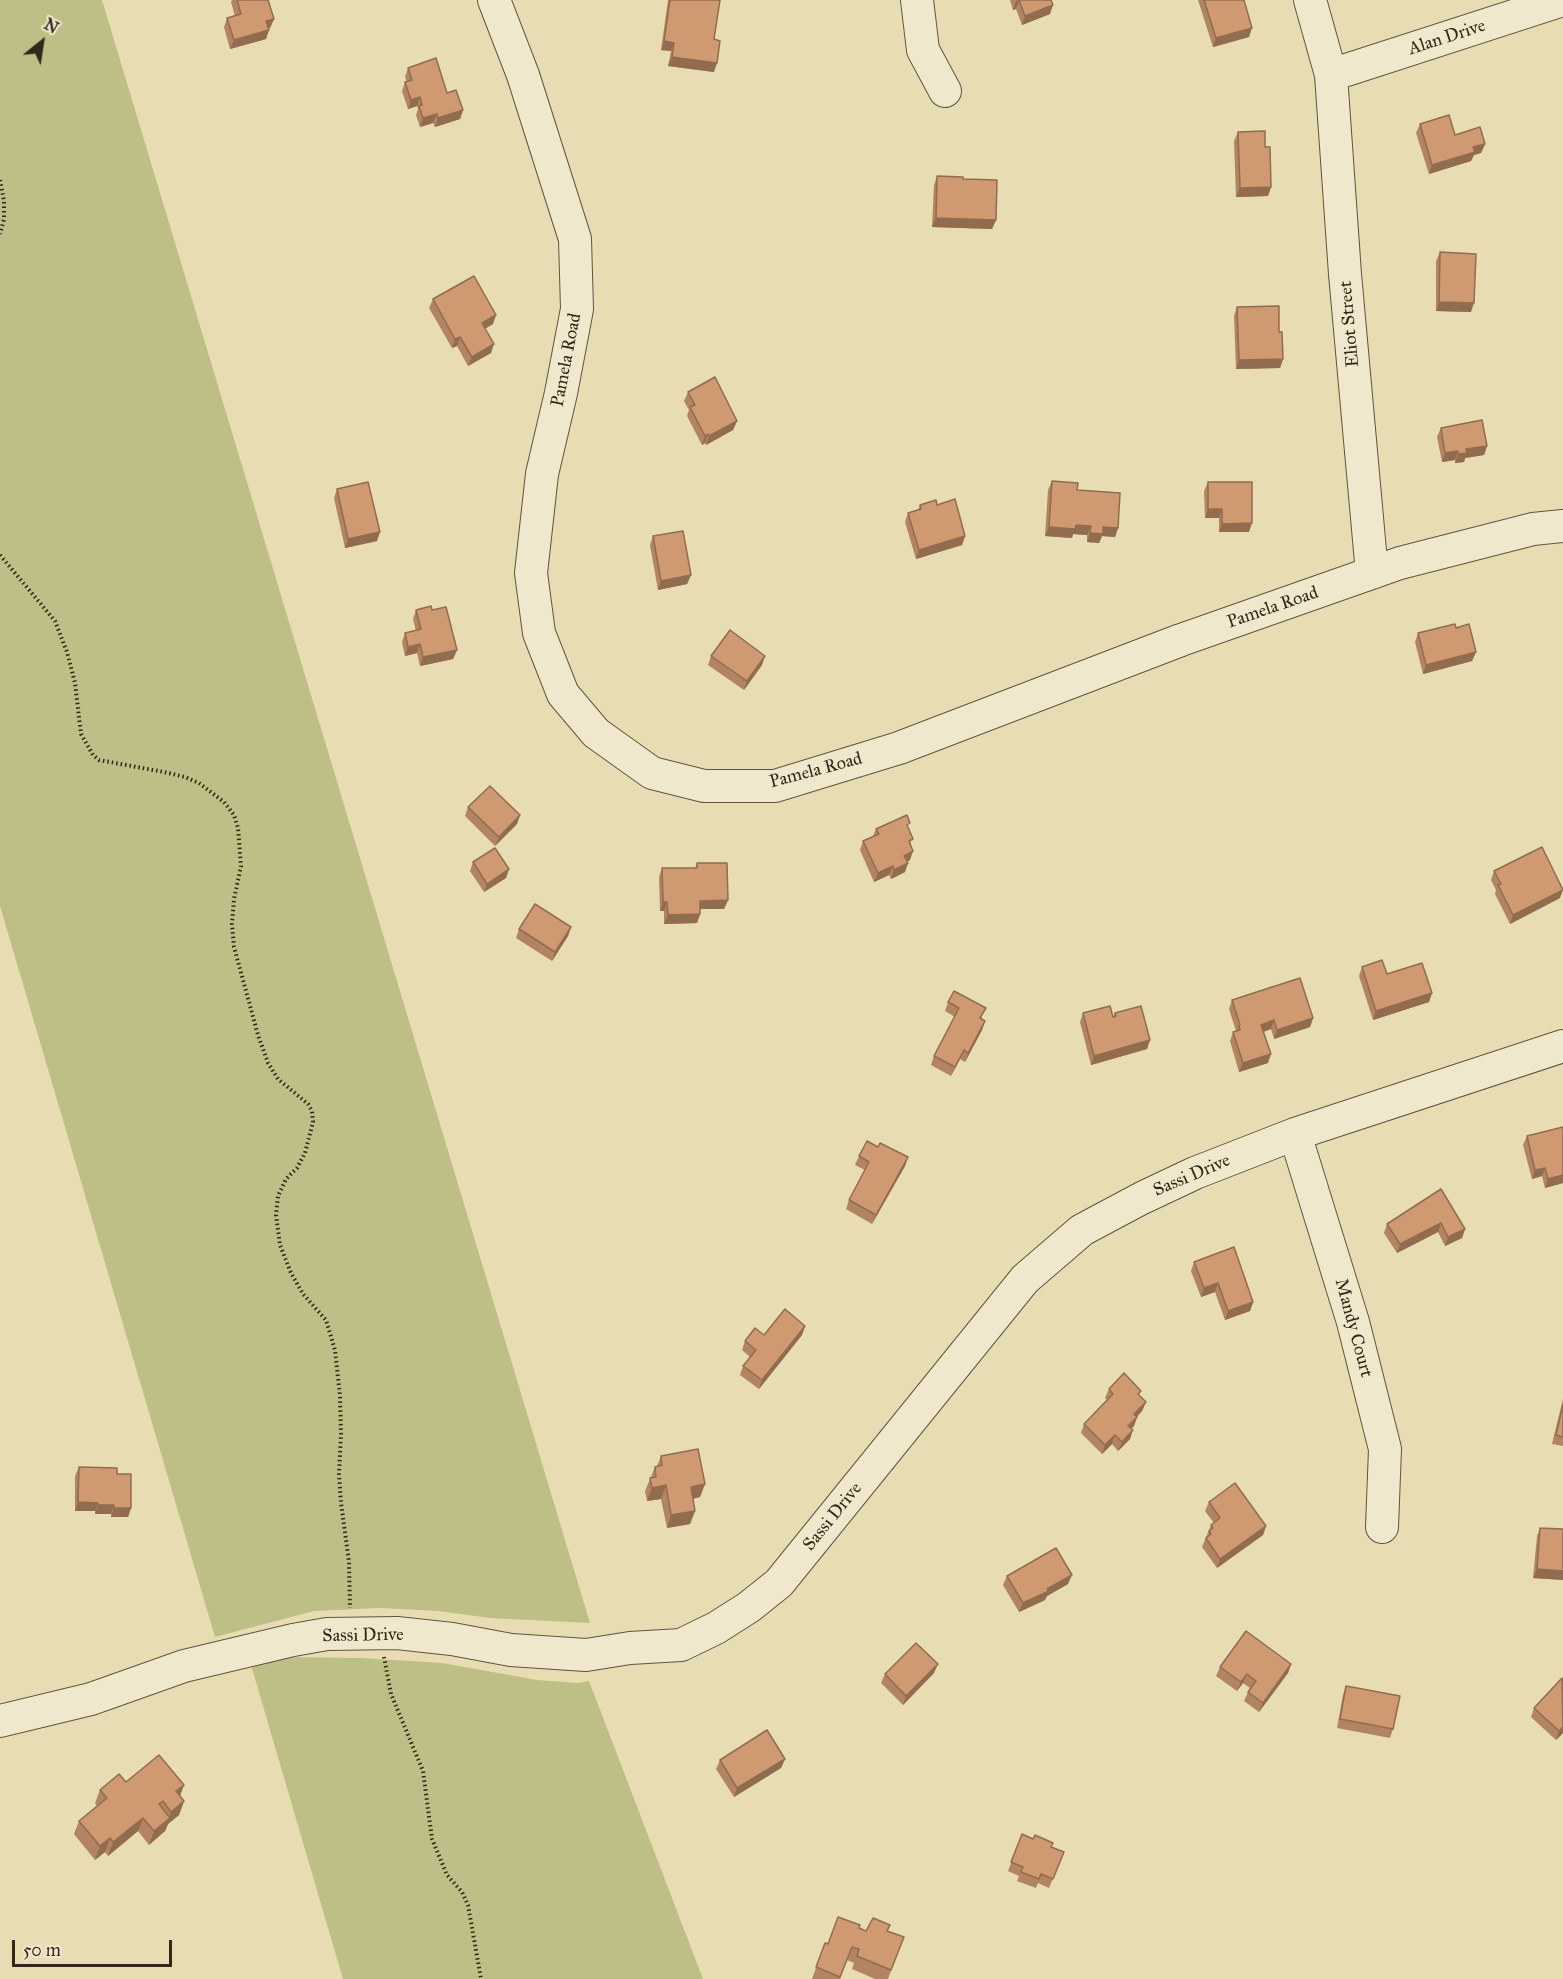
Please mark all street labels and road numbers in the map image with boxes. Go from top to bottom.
street label: Alan Drive [1406,15,1488,61]
street label: Eliot Street [1335,280,1365,368]
street label: Pamela Road [547,311,587,409]
street label: Pamela Road [1225,582,1321,634]
street label: Pamela Road [767,748,865,794]
street label: Sassi Drive [1150,1150,1234,1202]
street label: Mandy Court [1329,1276,1377,1380]
street label: Sassi Drive [799,1479,867,1555]
street label: Sassi Drive [322,1624,404,1648]

